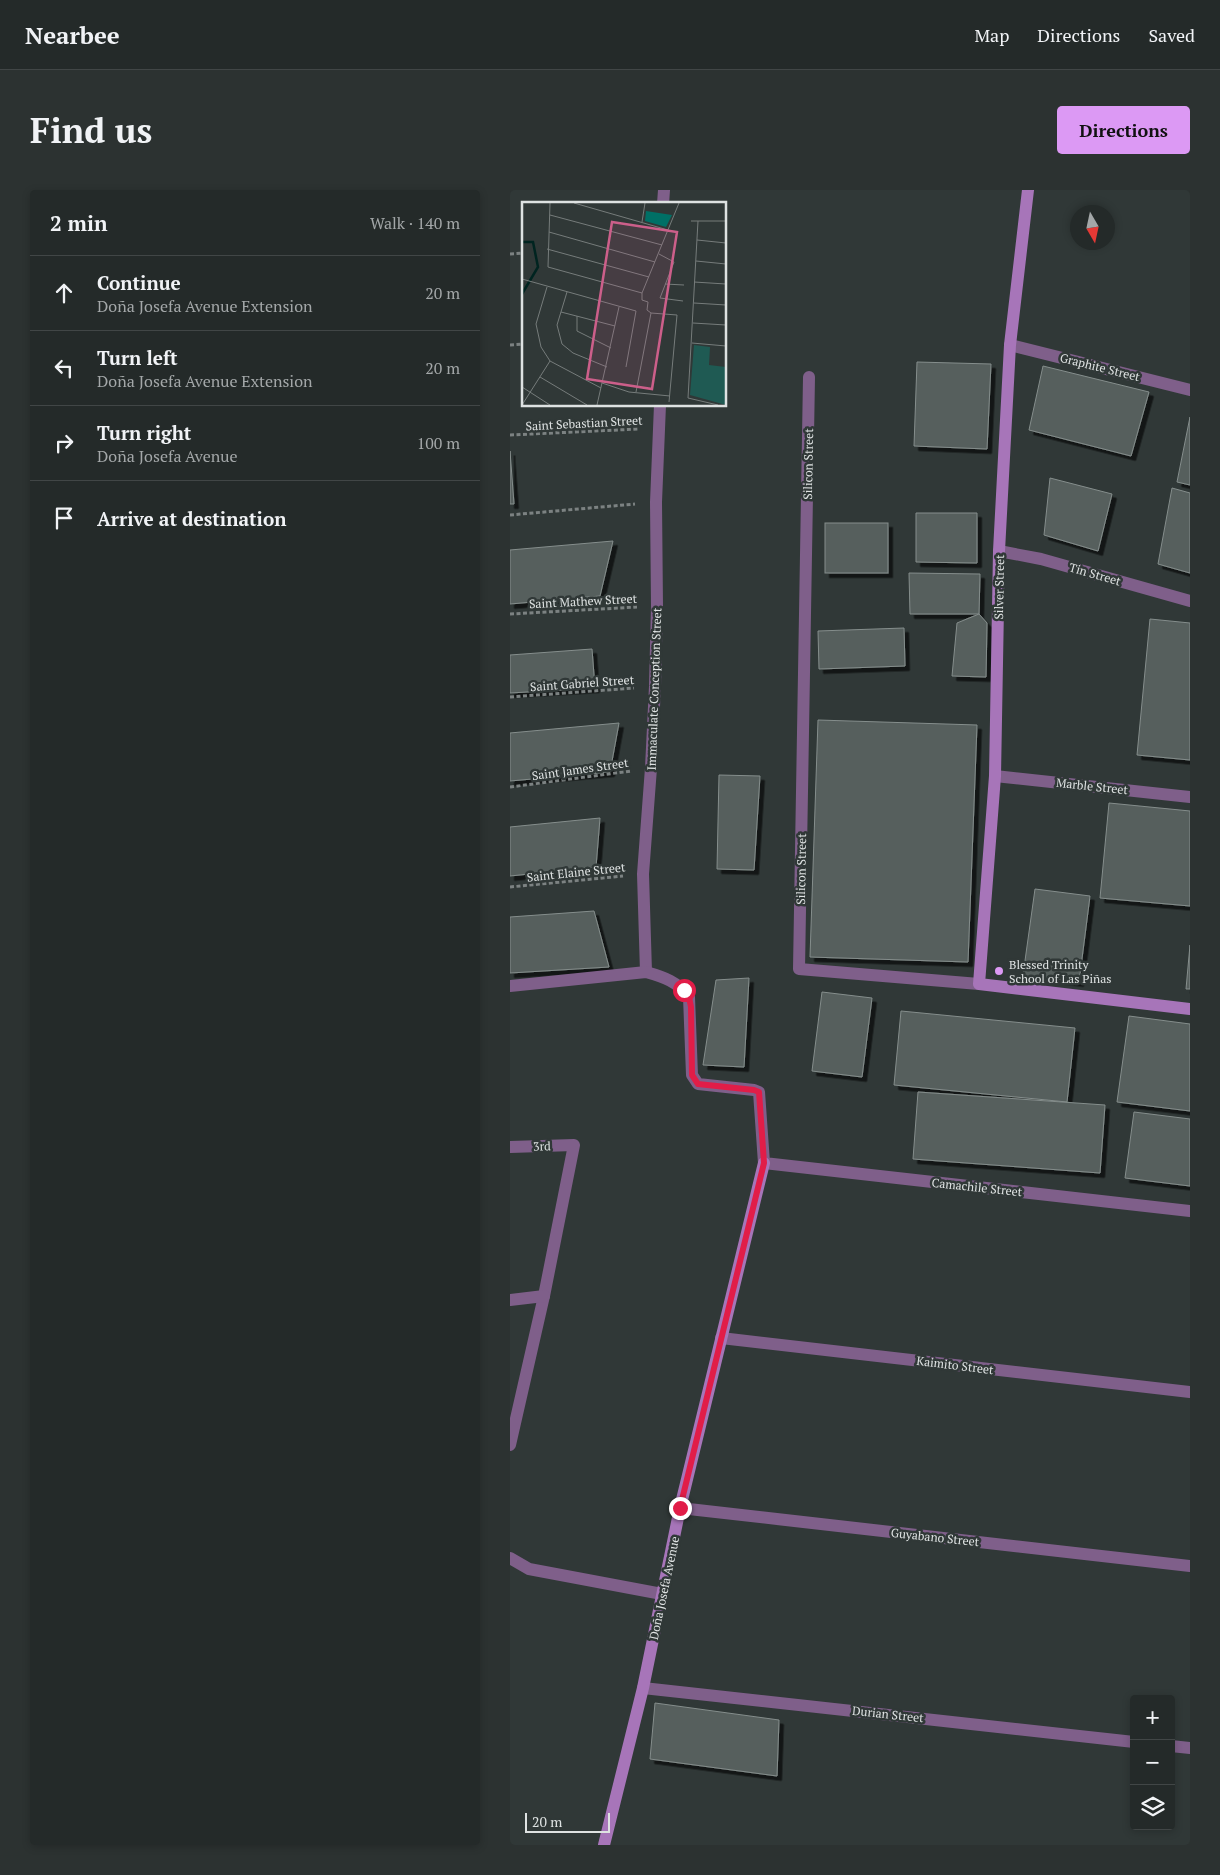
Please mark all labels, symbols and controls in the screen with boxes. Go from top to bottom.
text: Nearbee [25,19,120,51]
text: Map [974,23,1009,47]
text: Directions [1037,23,1120,47]
text: Saved [1148,23,1195,47]
button: Directions [1057,106,1190,154]
text: Find us [30,107,152,153]
inset map [522,202,726,406]
north arrow [1070,205,1115,250]
text: 2 min [50,209,107,237]
text: Walk · 140 m [370,212,460,234]
text: Continue [97,270,181,295]
icon: ahead [50,279,78,307]
text: 20 m [425,282,460,304]
text: Doña Josefa Avenue Extension [97,295,313,317]
text: Turn left [97,345,178,370]
street label: Graphite Street [1059,350,1142,384]
icon: left [50,354,78,382]
text: 20 m [425,357,460,379]
text: Doña Josefa Avenue Extension [97,370,313,392]
street label: Saint Sebastian Street [525,412,643,434]
text: Turn right [97,420,191,445]
street label: Silicon Street [800,428,816,500]
icon: right [50,429,78,457]
text: 100 m [417,432,460,454]
text: Doña Josefa Avenue [97,445,237,467]
icon: arrive [50,504,78,532]
text: Arrive at destination [97,506,286,531]
street label: Silver Street [991,554,1007,620]
street label: Tin Street [1067,559,1123,589]
street label: Saint Mathew Street [529,591,638,611]
street label: Immaculate Conception Street [644,607,664,771]
street label: Saint Gabriel Street [529,672,635,694]
street label: Saint James Street [531,755,630,783]
street label: Marble Street [1055,775,1129,797]
street label: Silicon Street [793,833,809,905]
street label: Saint Elaine Street [526,859,627,885]
place label: Blessed Trinity School of Las Piñas [1009,957,1111,986]
marker: Blessed Trinity School of Las Piñas [993,965,1005,977]
route start [673,979,696,1002]
street label: 3rd [533,1138,551,1154]
street label: Camachile Street [931,1175,1024,1199]
street label: Kaimito Street [916,1353,995,1377]
route end [669,1497,692,1520]
street label: Guyabano Street [890,1525,980,1549]
street label: Doña Josefa Avenue [646,1535,682,1641]
map controls [1130,1695,1175,1830]
button: + [1130,1695,1175,1740]
street label: Durian Street [852,1703,925,1725]
button: − [1130,1740,1175,1785]
button: layers [1130,1785,1175,1830]
scale bar [525,1810,610,1833]
text: 20 m [532,1812,562,1831]

